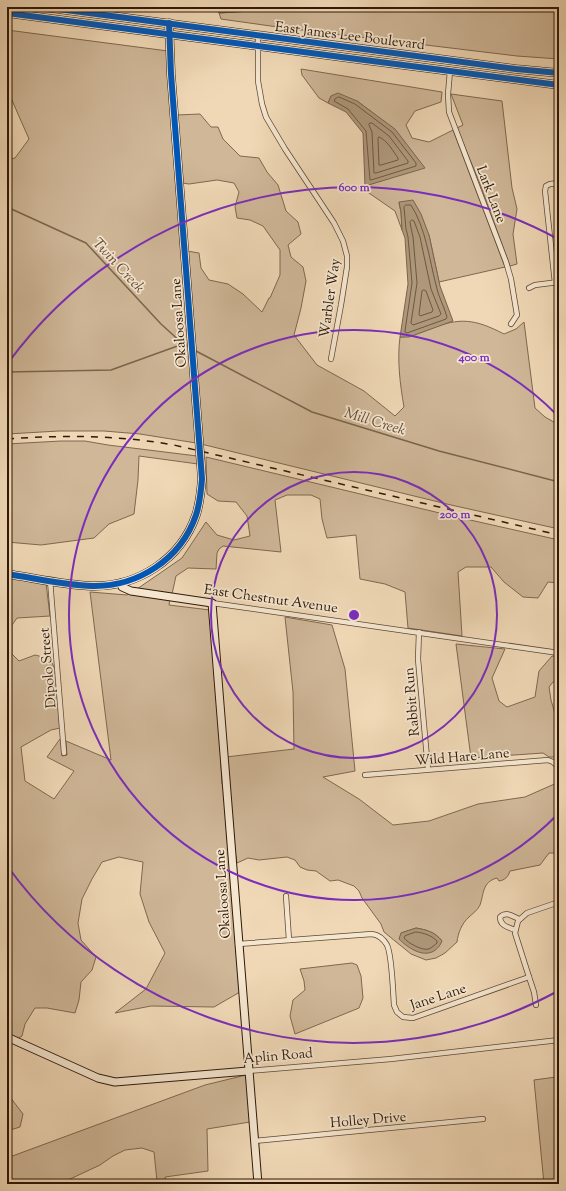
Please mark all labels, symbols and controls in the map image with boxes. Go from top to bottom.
street label: East James Lee Boulevard [274,18,426,56]
street label: Lark Lane [470,163,510,226]
text: 600 m [338,179,370,197]
water label: Twin Creek [87,234,149,298]
street label: Warbler Way [315,257,346,339]
street label: Okaloosa Lane [167,277,193,368]
text: 400 m [457,349,490,367]
water label: Mill Creek [341,403,408,442]
text: 200 m [440,506,470,524]
street label: East Chestnut Avenue [202,581,339,619]
centre of rings [347,608,361,622]
street label: Dipolo Street [35,626,62,709]
street label: Rabbit Run [400,666,426,737]
street label: Wild Hare Lane [414,744,510,772]
street label: Okaloosa Lane [211,848,237,939]
street label: Jane Lane [407,979,469,1017]
street label: Aplin Road [243,1044,314,1070]
street label: Holley Drive [329,1108,407,1134]

